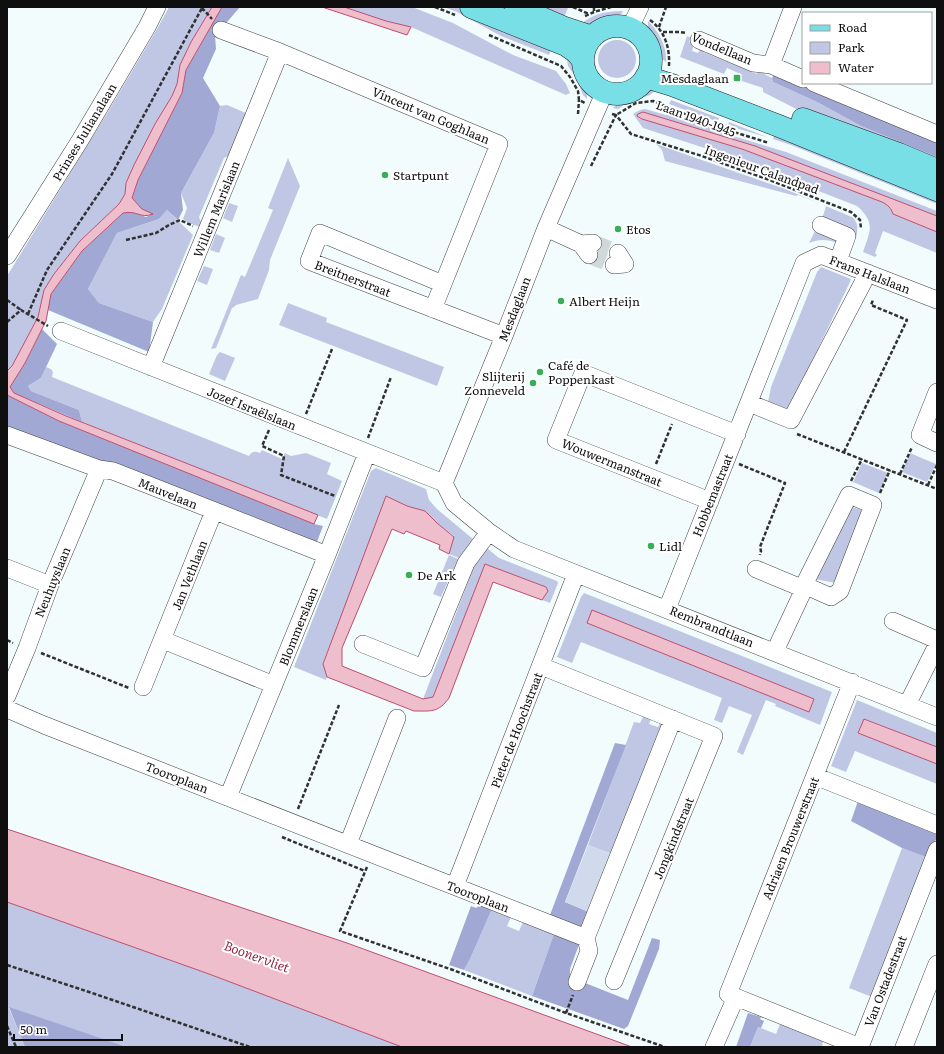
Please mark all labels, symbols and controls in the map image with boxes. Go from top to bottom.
legend [802,12,932,84]
text: Road [838,18,868,36]
street label: Vondellaan [689,27,755,69]
text: Park [838,38,865,56]
text: Water [838,58,874,76]
place label: Mesdaglaan [661,69,729,87]
marker: Mesdaglaan [732,73,742,83]
street label: Prinses Julianalaan [48,80,120,184]
street label: Vincent van Goghlaan [369,82,493,148]
street label: Laan 1940-1945 [654,95,738,141]
street label: Ingenieur Calandpad [702,140,822,198]
street label: Willem Marislaan [188,158,244,260]
place label: Startpunt [393,166,449,184]
marker: Startpunt [380,170,390,180]
place label: Etos [626,220,651,238]
marker: Etos [613,224,623,234]
street label: Frans Halslaan [827,250,913,298]
street label: Breitnerstraat [312,255,394,301]
street label: Mesdaglaan [493,274,535,344]
place label: Albert Heijn [569,292,640,310]
marker: Albert Heijn [556,296,566,306]
place label: Café de Poppenkast [548,356,615,388]
place label: Slijterij Zonneveld [464,367,526,399]
marker: Café de Poppenkast [535,367,545,377]
marker: Slijterij Zonneveld [528,378,538,388]
street label: Jozef Israëlslaan [205,382,299,434]
street label: Wouwermanstraat [559,434,665,490]
street label: Hobbemastraat [687,451,737,539]
street label: Mauvelaan [135,473,201,513]
street label: Jan Vethlaan [167,537,211,613]
place label: Lidl [659,537,682,555]
marker: Lidl [646,541,656,551]
street label: Neuhuyslaan [30,544,74,620]
place label: De Ark [417,566,457,584]
marker: De Ark [404,570,414,580]
street label: Blommerslaan [274,584,322,668]
street label: Rembrandtlaan [667,601,757,651]
street label: Pieter de Hoochstraat [486,669,546,791]
street label: Tooroplaan [143,757,211,797]
street label: Adriaen Brouwerstraat [757,774,823,902]
street label: Jongkindstraat [648,794,698,882]
street label: Tooroplaan [444,876,512,916]
street label: Van Ostadestraat [859,933,911,1029]
water label: Boonervliet [222,935,293,977]
scale bar [14,1016,122,1042]
text: 50 m [20,1020,47,1038]

